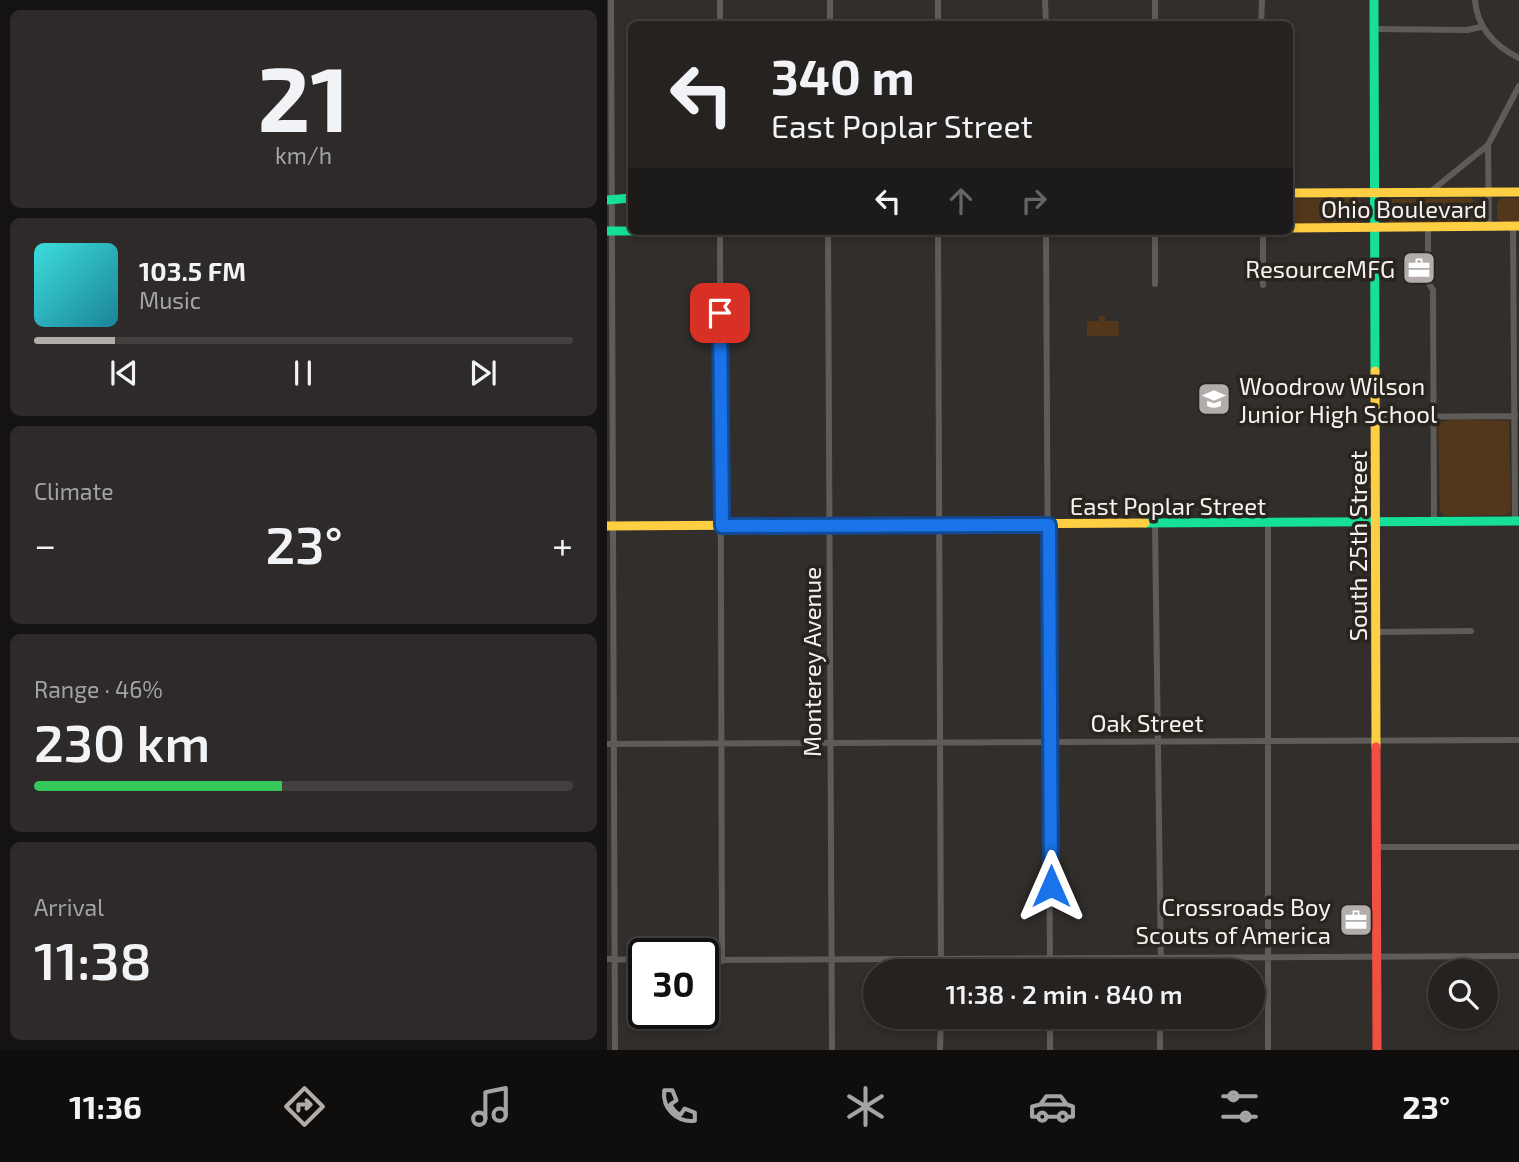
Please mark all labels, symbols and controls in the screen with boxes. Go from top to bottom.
text: 21 [257,41,350,150]
text: 340 m [771,46,915,105]
icon: left [656,49,747,140]
text: East Poplar Street [771,106,1033,144]
text: km/h [275,141,332,169]
icon: left [869,182,907,220]
icon: ahead [942,182,980,220]
icon: right [1015,182,1053,220]
street label: Ohio Boulevard [1321,194,1487,223]
office icon: ResourceMFG [1400,249,1438,287]
place label: ResourceMFG [1245,254,1395,283]
text: 103.5 FM [139,255,246,286]
pin [690,283,750,343]
text: Music [139,286,201,314]
icon: arrive [701,294,739,332]
icon: previous [105,354,143,392]
icon: pause [284,354,322,392]
icon: next [464,354,502,392]
place label: Woodrow Wilson Junior High School [1239,371,1437,428]
school or university icon: Woodrow Wilson Junior High School [1195,380,1233,418]
street label: South 25th Street [1343,451,1372,641]
text: Climate [34,477,114,505]
street label: East Poplar Street [1070,491,1266,520]
text: 23° [265,512,343,574]
text: − [34,521,56,567]
text: + [552,521,573,567]
street label: Monterey Avenue [797,567,826,757]
text: Range · 46% [34,675,163,703]
street label: Oak Street [1090,708,1204,737]
text: 230 km [34,710,210,772]
position arrow [1014,849,1088,923]
place label: Crossroads Boy Scouts of America [1136,892,1331,949]
text: Arrival [34,893,104,921]
office icon: Crossroads Boy Scouts of America [1337,901,1375,939]
text: 11:38 [34,928,152,990]
speed limit sign: 30 [628,938,719,1029]
map controls [1428,959,1498,1029]
button: search [1428,959,1498,1029]
text: 11:38 · 2 min · 840 m [946,978,1183,1009]
icon: directions [280,1082,329,1131]
icon: music [467,1082,516,1131]
icon: phone [654,1082,703,1131]
icon: climate [841,1082,890,1131]
icon: car [1028,1082,1077,1131]
icon: filters [1215,1082,1264,1131]
text: 11:36 [69,1087,142,1125]
text: 23° [1402,1087,1450,1125]

